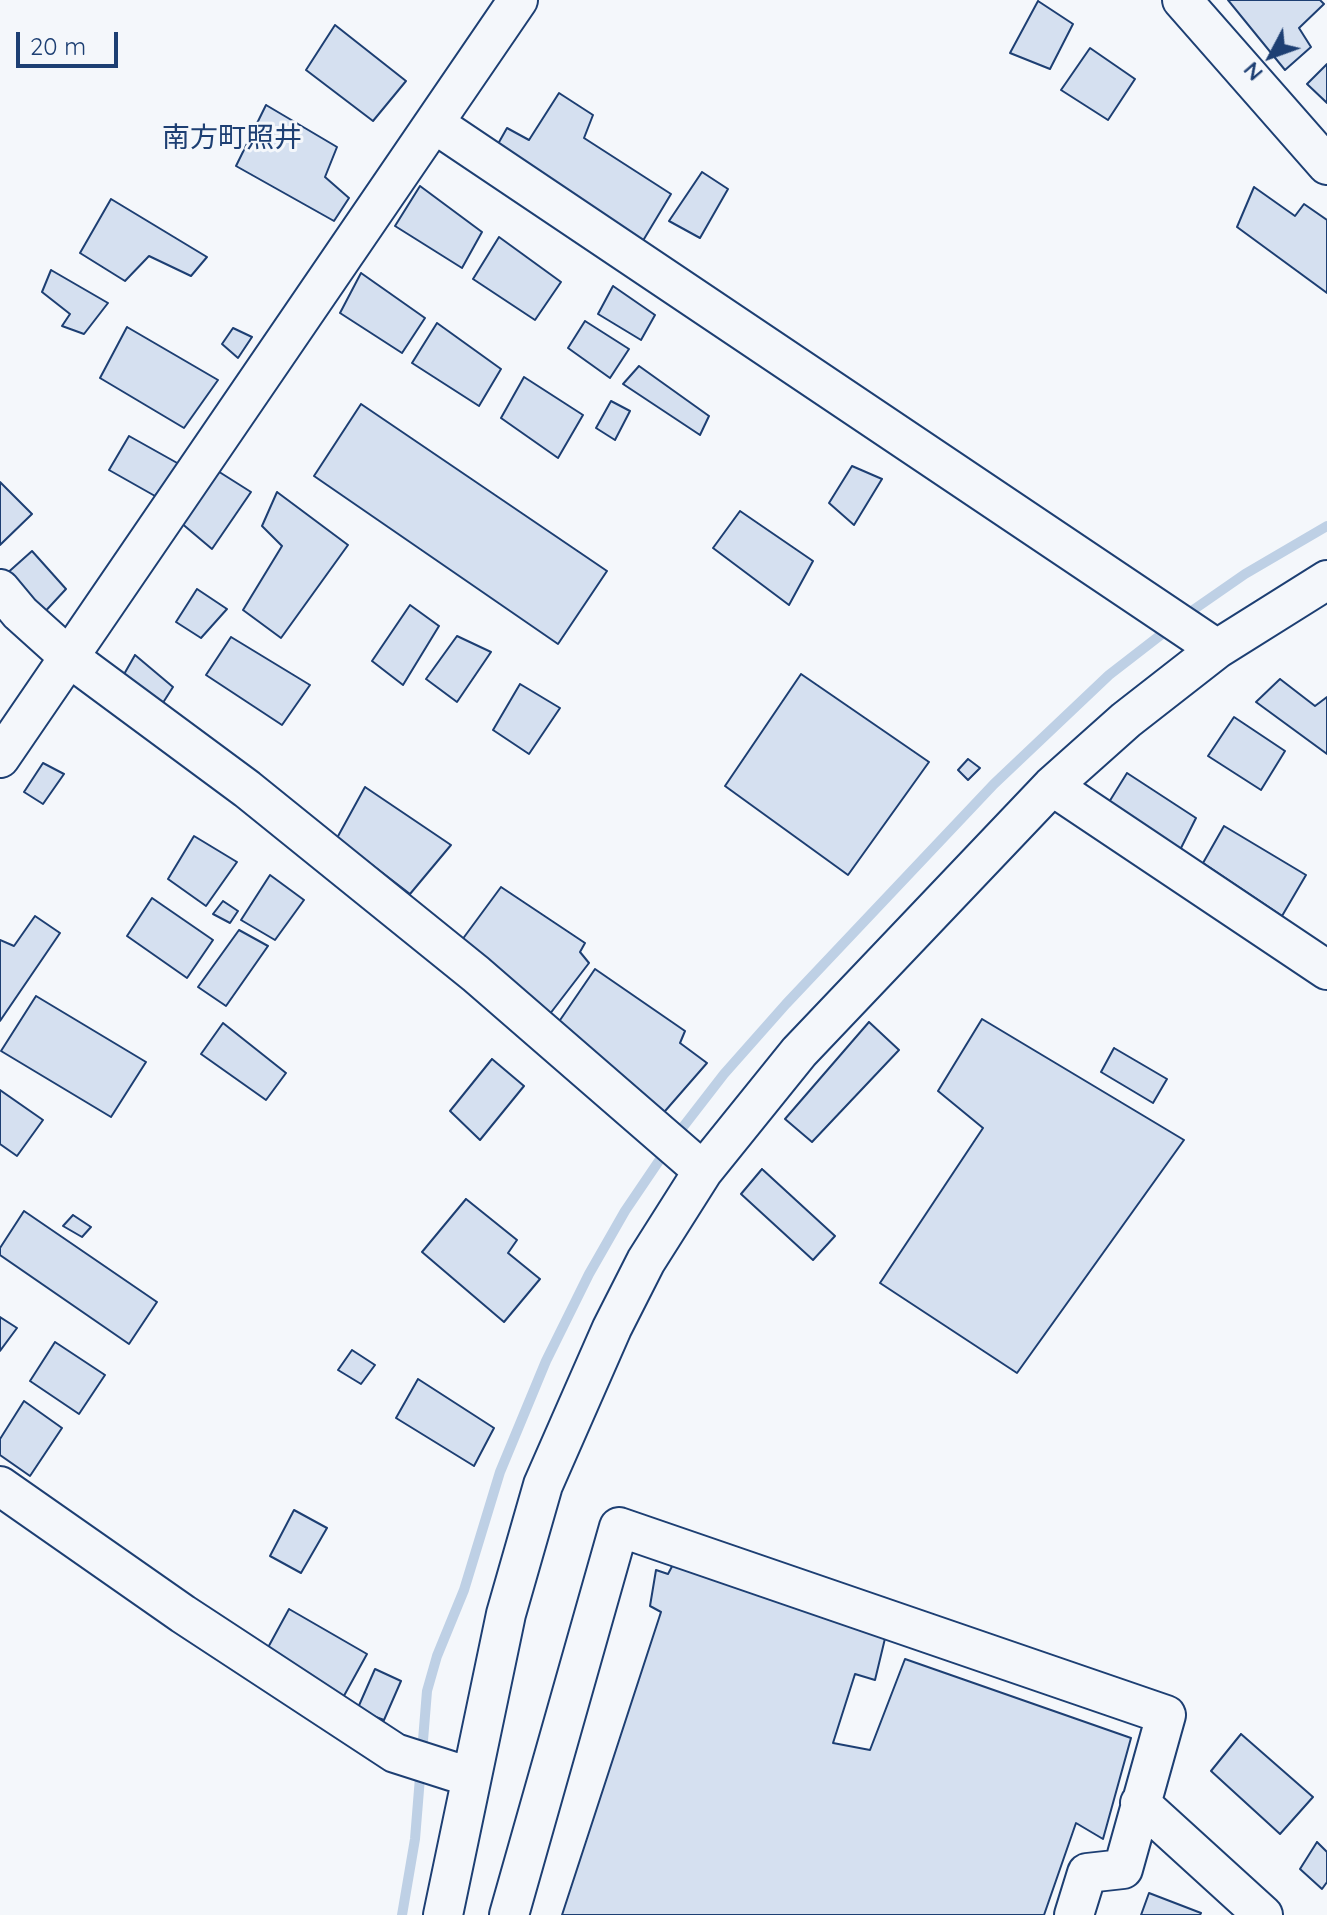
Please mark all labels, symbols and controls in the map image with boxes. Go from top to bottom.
scale bar [20,16,122,66]
north arrow [1231,16,1311,96]
text: 20 m [30,31,86,61]
text: N [1237,56,1269,87]
district label: 南方町照井 [162,122,302,156]

